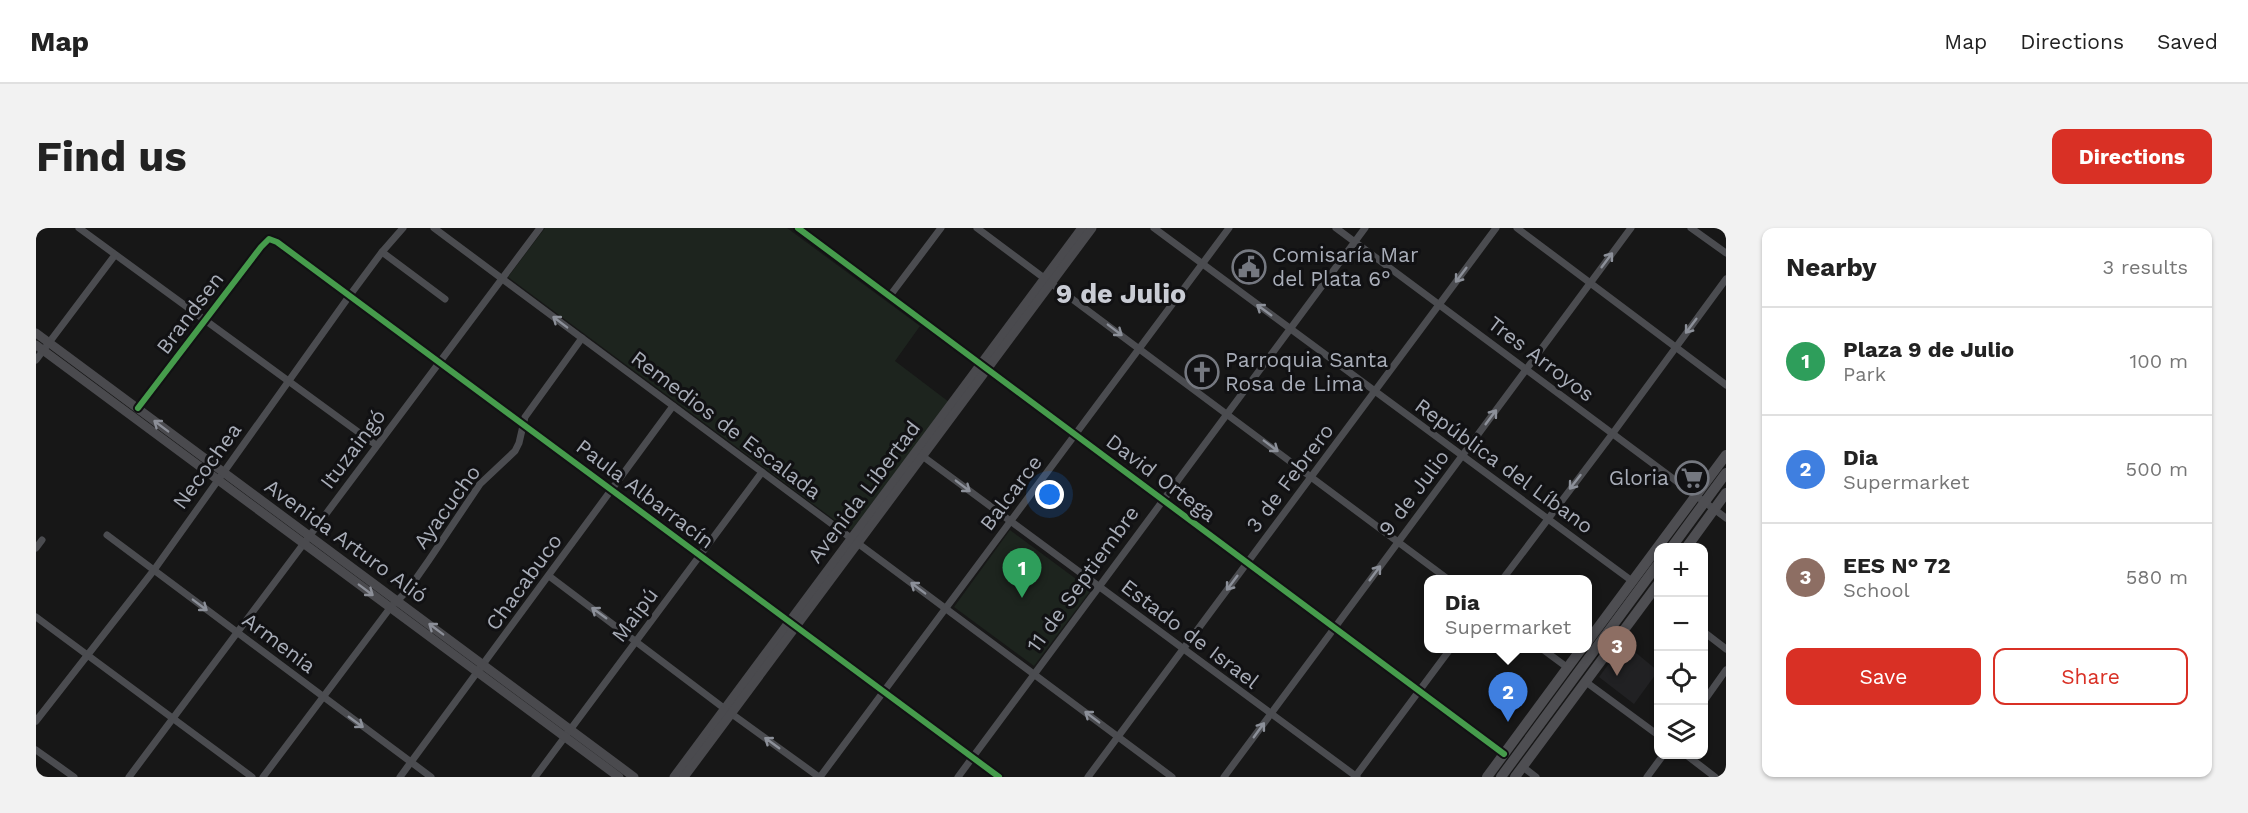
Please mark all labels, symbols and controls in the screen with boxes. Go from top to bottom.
text: Map [30,25,89,58]
text: Map [1944,29,1987,54]
text: Directions [2020,29,2124,54]
text: Saved [2157,29,2218,54]
button: Directions [2052,129,2212,184]
text: Find us [36,132,187,181]
place label: Comisaría Mar del Plata 6° [1272,242,1419,291]
public building icon: Comisaría Mar del Plata 6° [1231,249,1267,285]
text: Nearby [1786,252,1877,282]
one-way arrow [1601,253,1614,269]
text: 3 results [2103,255,2188,279]
street label: Brandsen [151,267,229,359]
one-way arrow [1455,267,1468,283]
district label: 9 de Julio [1056,278,1186,310]
one-way arrow [1257,303,1273,316]
street label: Tres Arroyos [1483,311,1599,407]
one-way arrow [552,315,568,328]
one-way arrow [1685,317,1697,333]
one-way arrow [1107,323,1123,336]
text: Plaza 9 de Julio [1843,337,2014,362]
street label: Remedios de Escalada [626,345,826,504]
place label: Parroquia Santa Rosa de Lima [1225,347,1388,396]
text: 1 [1801,349,1810,373]
text: 100 m [2129,349,2188,373]
church icon: Parroquia Santa Rosa de Lima [1184,354,1220,390]
text: Park [1843,362,1886,386]
street label: República del Líbano [1410,393,1598,539]
street label: Ituzaingó [315,404,391,494]
one-way arrow [1485,409,1497,425]
street label: Avenida Libertad [802,416,925,568]
street label: Necochea [167,418,246,514]
street label: 3 de Febrero [1241,418,1339,537]
one-way arrow [153,419,169,432]
street label: David Ortega [1101,428,1221,527]
street label: Paula Albarracín [571,434,719,554]
one-way arrow [1263,440,1279,453]
street label: 9 de Julio [1373,445,1454,541]
text: Dia [1843,445,1878,470]
street label: Balcarce [974,450,1047,535]
text: 2 [1800,457,1811,481]
text: 500 m [2126,457,2188,481]
street label: Ayacucho [408,460,485,553]
supermarket icon: Gloria [1674,460,1710,496]
place label: Gloria [1609,465,1669,490]
text: Supermarket [1843,470,1969,494]
street label: Avenida Arturo Alió [260,473,432,608]
one-way arrow [1569,474,1582,490]
one-way arrow [955,480,971,493]
your location [1035,480,1064,509]
street label: 11 de Septiembre [1022,501,1144,657]
street label: Chacabuco [480,528,567,635]
map controls [1654,543,1708,759]
button: + [1654,543,1708,597]
pin: 1 [1002,548,1042,598]
text: EES N° 72 [1843,553,1951,578]
text: 3 [1800,565,1811,589]
text: 580 m [2126,565,2188,589]
one-way arrow [1369,566,1381,582]
street label: Estado de Israel [1116,574,1265,694]
one-way arrow [1226,575,1239,591]
popup [1424,575,1592,653]
text: School [1843,578,1910,602]
one-way arrow [911,582,927,594]
one-way arrow [358,583,374,596]
street label: Maipú [606,583,663,647]
text: Dia [1445,590,1480,615]
button: − [1654,597,1708,651]
one-way arrow [192,598,208,611]
street label: Armenia [238,607,321,678]
one-way arrow [592,607,608,619]
text: Supermarket [1445,615,1571,639]
one-way arrow [428,623,444,636]
pin: 3 [1598,626,1636,676]
button: Save [1786,648,1981,705]
button: Share [1993,648,2188,705]
button: locate [1654,651,1708,705]
pin: 2 [1488,672,1528,722]
button: layers [1654,705,1708,759]
one-way arrow [1084,711,1100,723]
one-way arrow [348,716,364,728]
one-way arrow [1252,722,1265,738]
one-way arrow [764,737,780,749]

